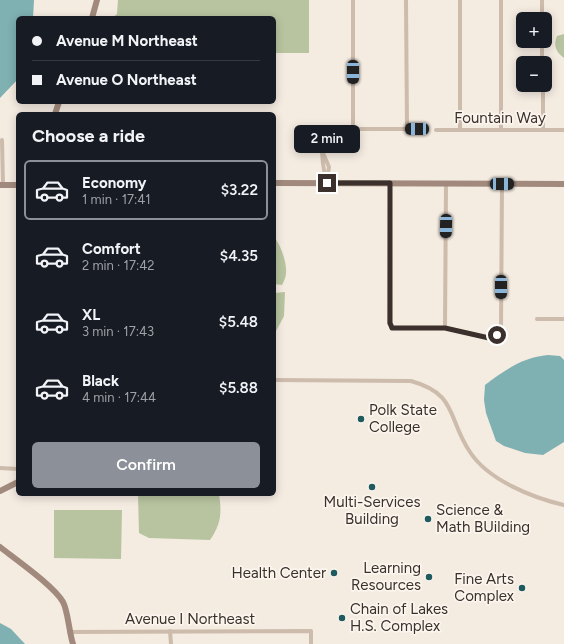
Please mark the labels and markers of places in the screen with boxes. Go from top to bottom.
place label: Polk State College [369,401,437,436]
marker: Polk State College [356,414,366,424]
marker: Multi-Services Building [367,482,377,492]
place label: Multi-Services Building [324,493,420,528]
place label: Science & Math BUilding [436,501,530,536]
marker: Science & Math BUilding [423,514,433,524]
place label: Learning Resources [351,559,421,594]
place label: Health Center [232,564,326,582]
marker: Health Center [329,568,339,578]
place label: Fine Arts Complex [454,570,514,605]
marker: Learning Resources [424,572,434,582]
marker: Fine Arts Complex [517,583,527,593]
place label: Chain of Lakes H.S. Complex [350,600,448,635]
marker: Chain of Lakes H.S. Complex [337,613,347,623]

